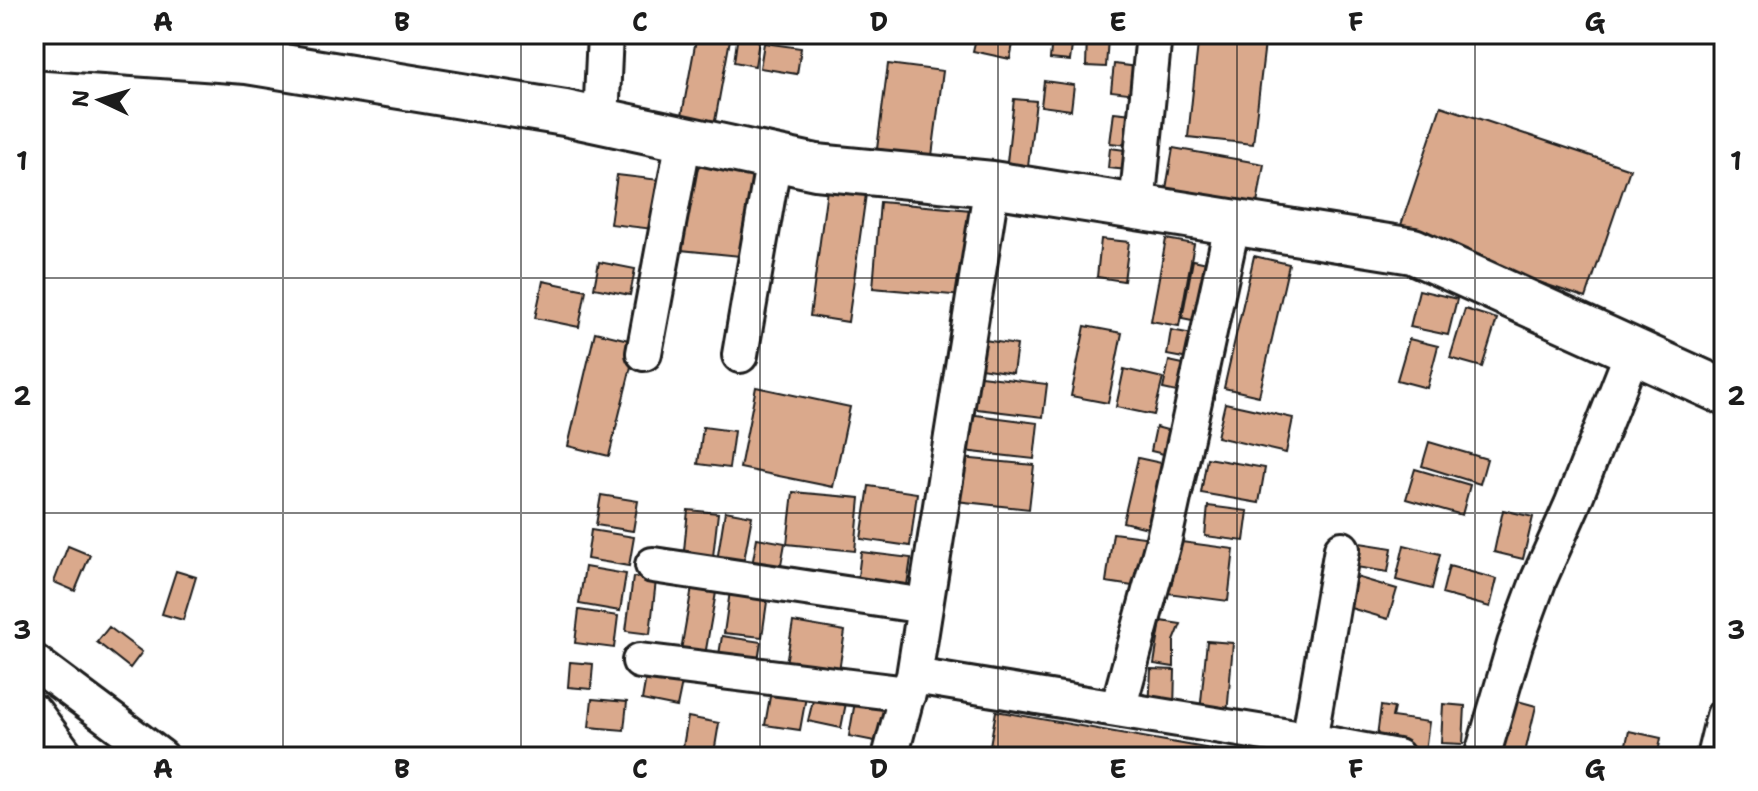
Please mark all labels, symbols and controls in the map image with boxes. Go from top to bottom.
text: A [153,4,173,39]
text: B [394,4,410,39]
text: C [632,4,648,39]
text: D [870,4,888,39]
text: E [1109,4,1127,39]
text: F [1348,4,1364,39]
text: G [1585,4,1606,39]
north arrow [60,60,140,140]
text: N [65,89,96,108]
text: 1 [16,143,28,178]
text: 1 [1730,143,1742,178]
text: 2 [13,378,31,413]
text: 2 [1727,378,1745,413]
text: 3 [13,612,31,647]
text: 3 [1727,612,1745,647]
text: A [153,751,173,786]
text: B [394,751,410,786]
text: C [632,751,648,786]
text: D [870,751,888,786]
text: E [1109,751,1127,786]
text: F [1348,751,1364,786]
text: G [1585,751,1606,786]

